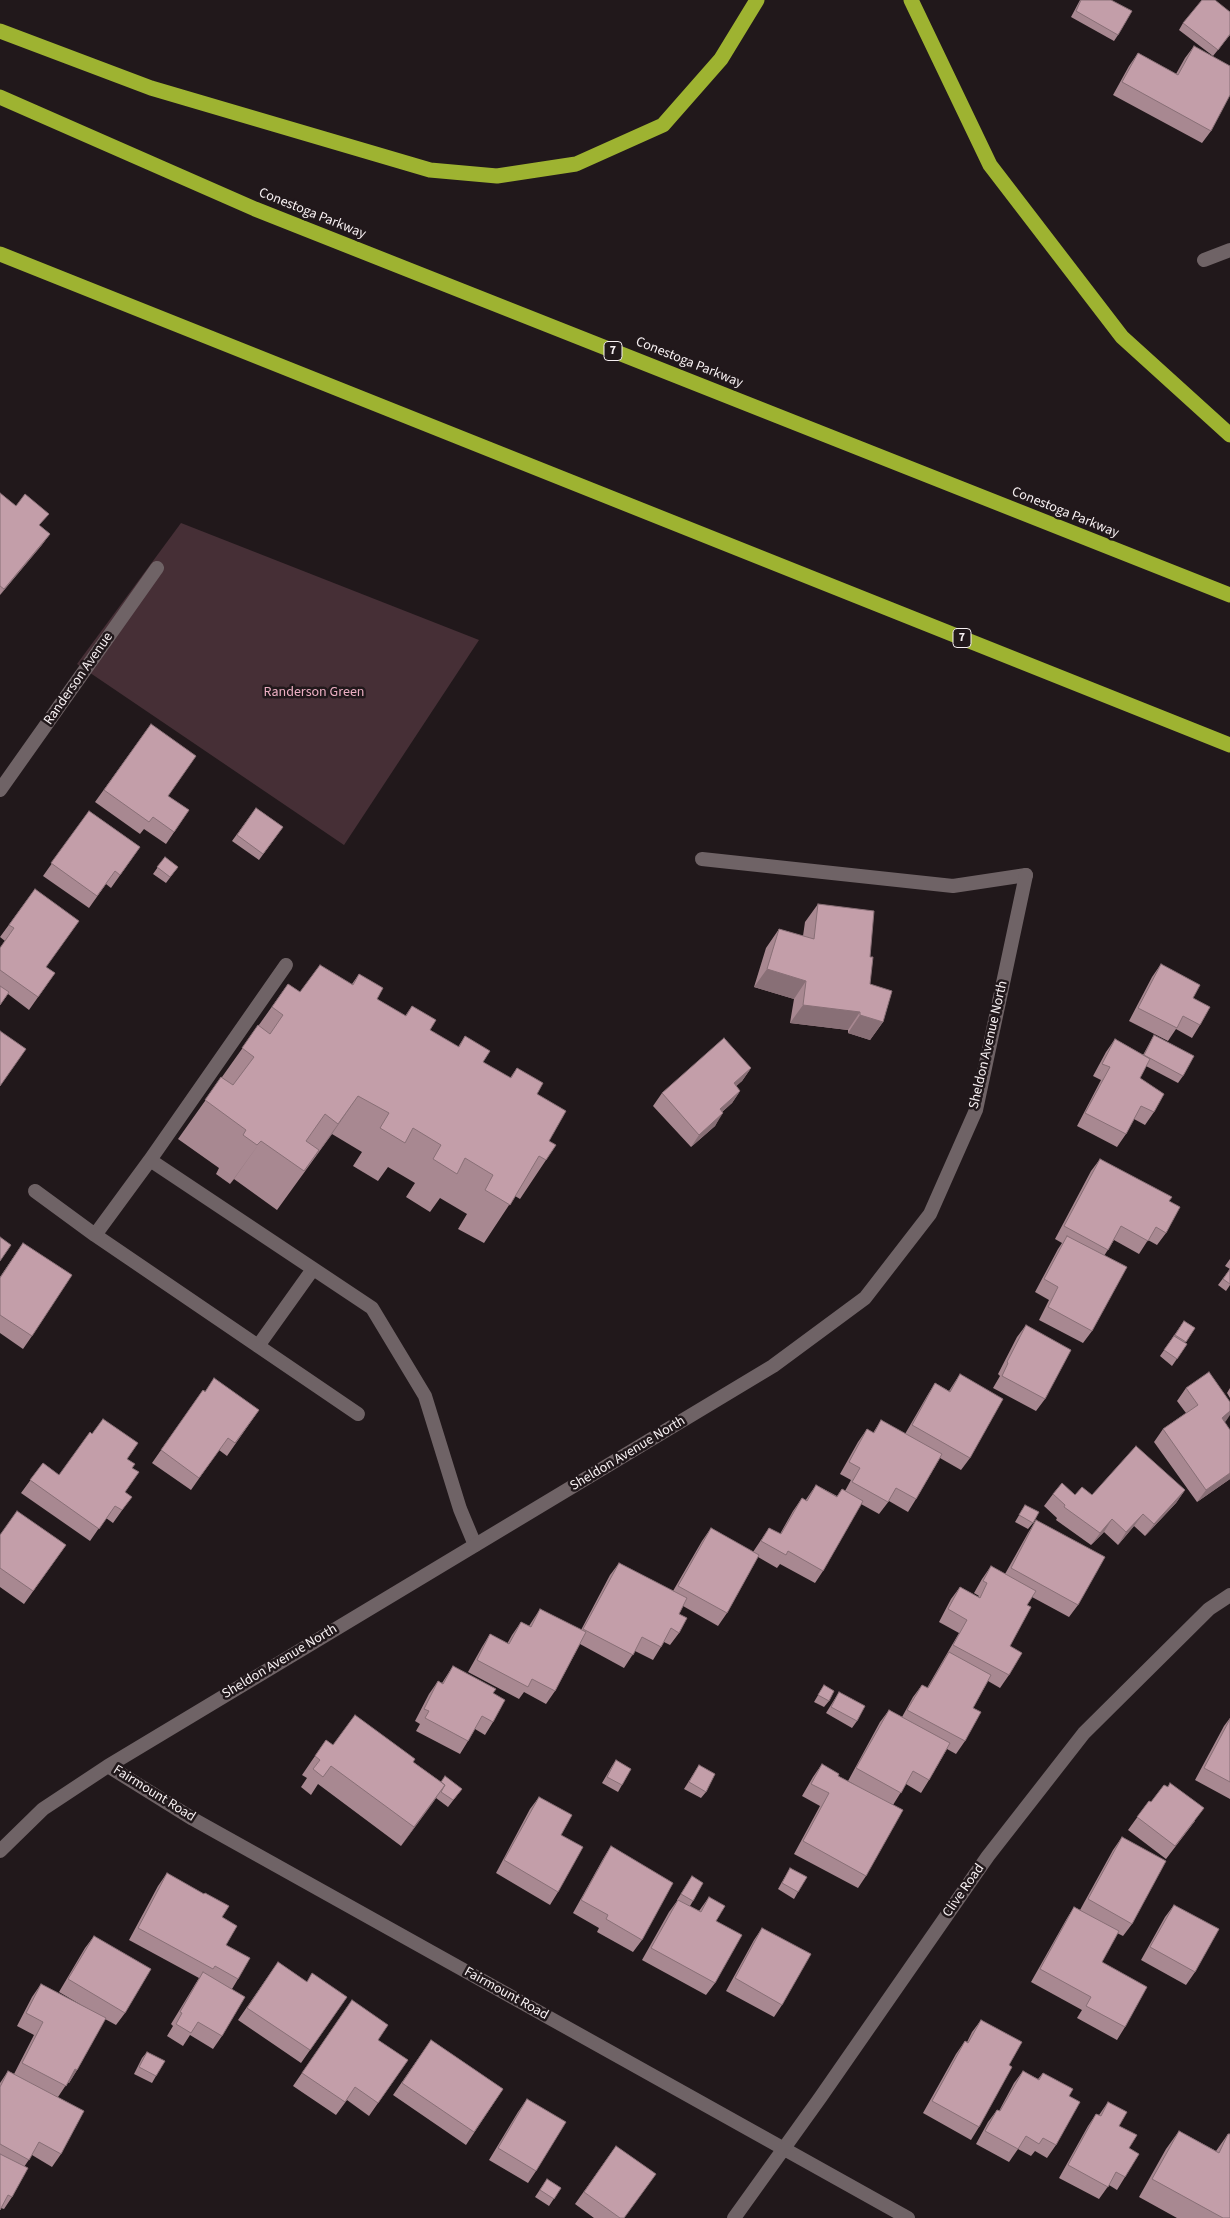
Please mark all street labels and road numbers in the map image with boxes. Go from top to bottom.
street label: Conestoga Parkway [256,185,368,243]
street label: Conestoga Parkway [633,334,745,392]
road number: 7 [604,342,622,361]
street label: Conestoga Parkway [1009,484,1121,542]
road number: 7 [953,628,971,648]
street label: Randerson Avenue [41,629,117,729]
street label: Sheldon Avenue North [966,979,1012,1111]
street label: Sheldon Avenue North [567,1413,689,1495]
street label: Sheldon Avenue North [219,1621,341,1703]
street label: Fairmount Road [110,1762,198,1826]
street label: Clive Road [940,1861,988,1921]
street label: Fairmount Road [461,1964,551,2024]

